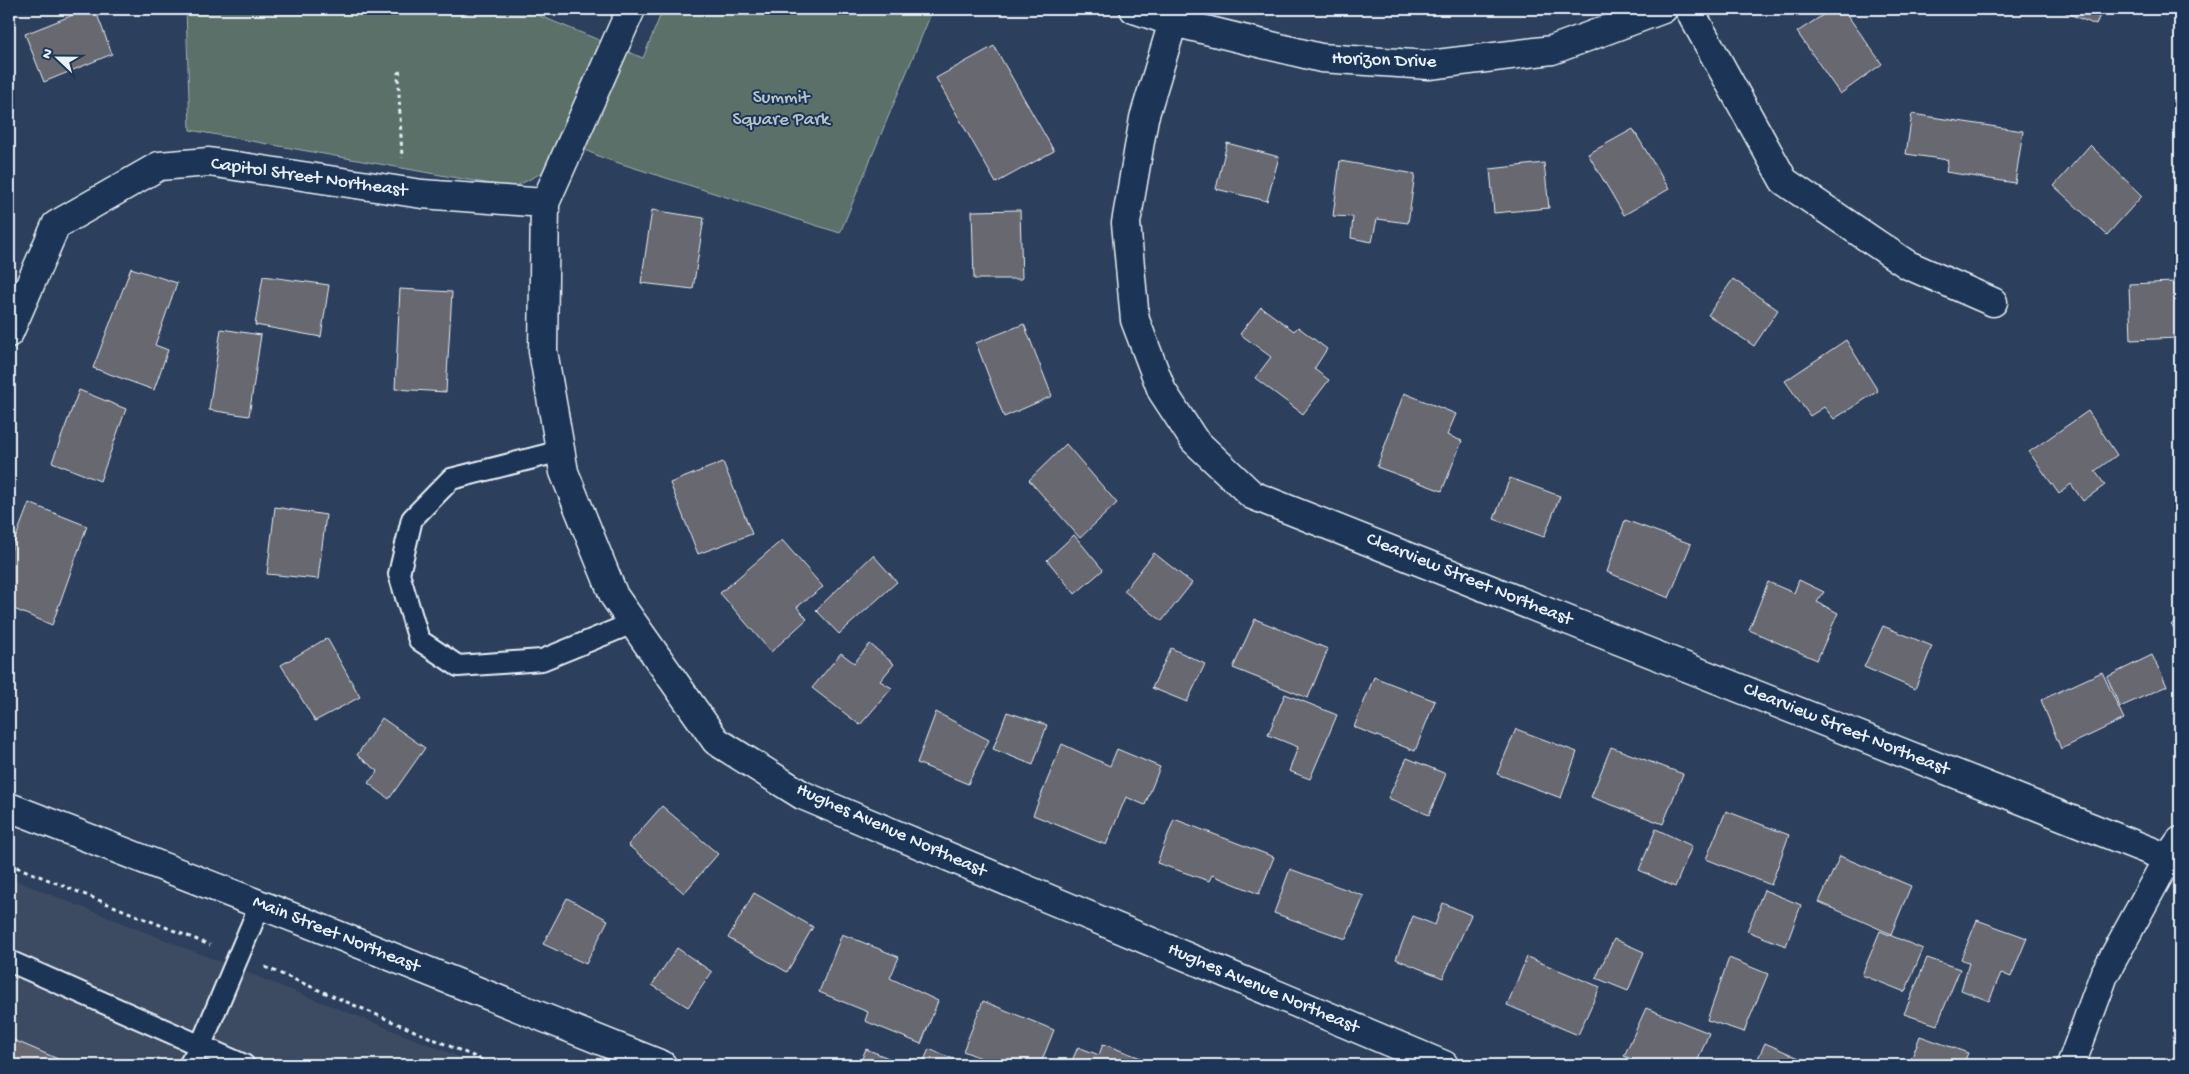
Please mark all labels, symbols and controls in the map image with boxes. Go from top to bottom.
north arrow [32,32,82,82]
text: N [39,47,58,61]
street label: Horizon Drive [1331,48,1437,74]
park label: Summit Square Park [733,87,831,132]
street label: Capitol Street Northeast [209,153,411,203]
street label: Clearview Street Northeast [1363,528,1578,633]
street label: Clearview Street Northeast [1740,678,1955,783]
street label: Hughes Avenue Northeast [792,779,992,884]
street label: Main Street Northeast [249,891,425,980]
street label: Hughes Avenue Northeast [1164,938,1364,1041]

